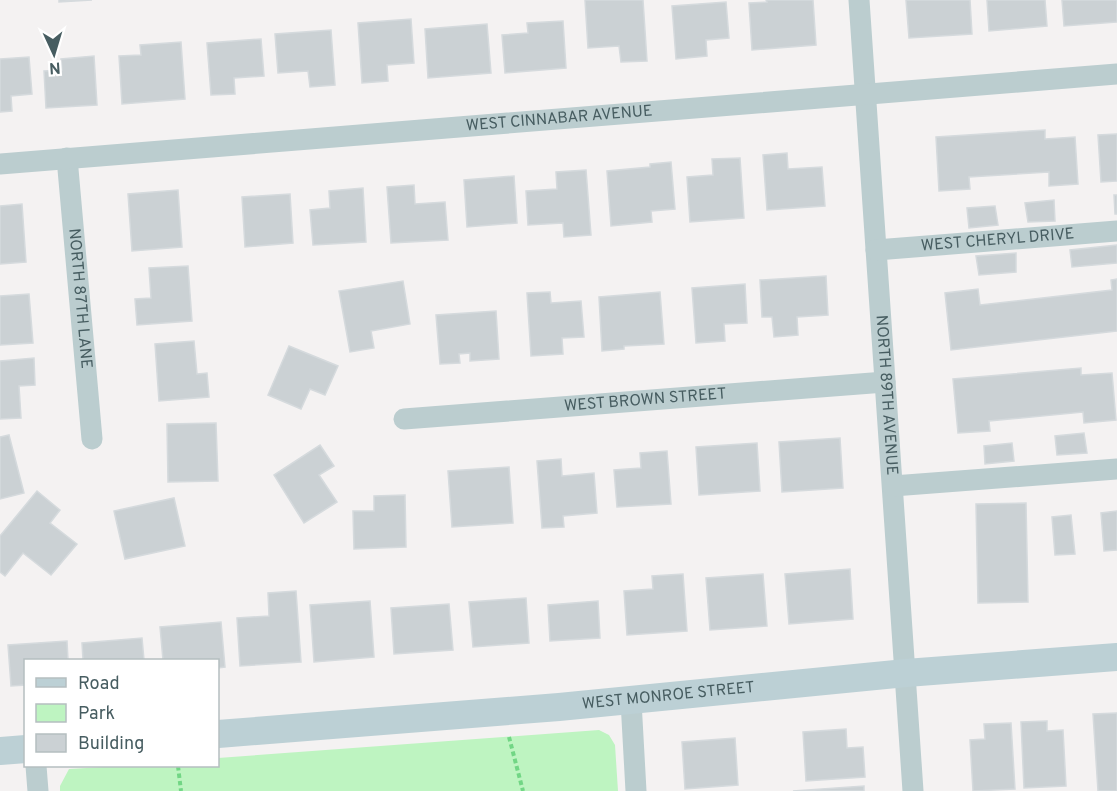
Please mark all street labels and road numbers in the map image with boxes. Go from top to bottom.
street label: WEST CINNABAR AVENUE [465,101,653,136]
street label: WEST CHERYL DRIVE [920,224,1075,256]
street label: NORTH 87TH LANE [63,227,96,369]
street label: NORTH 89TH AVENUE [871,314,901,476]
street label: WEST BROWN STREET [563,384,727,417]
street label: WEST MONROE STREET [581,678,756,715]

